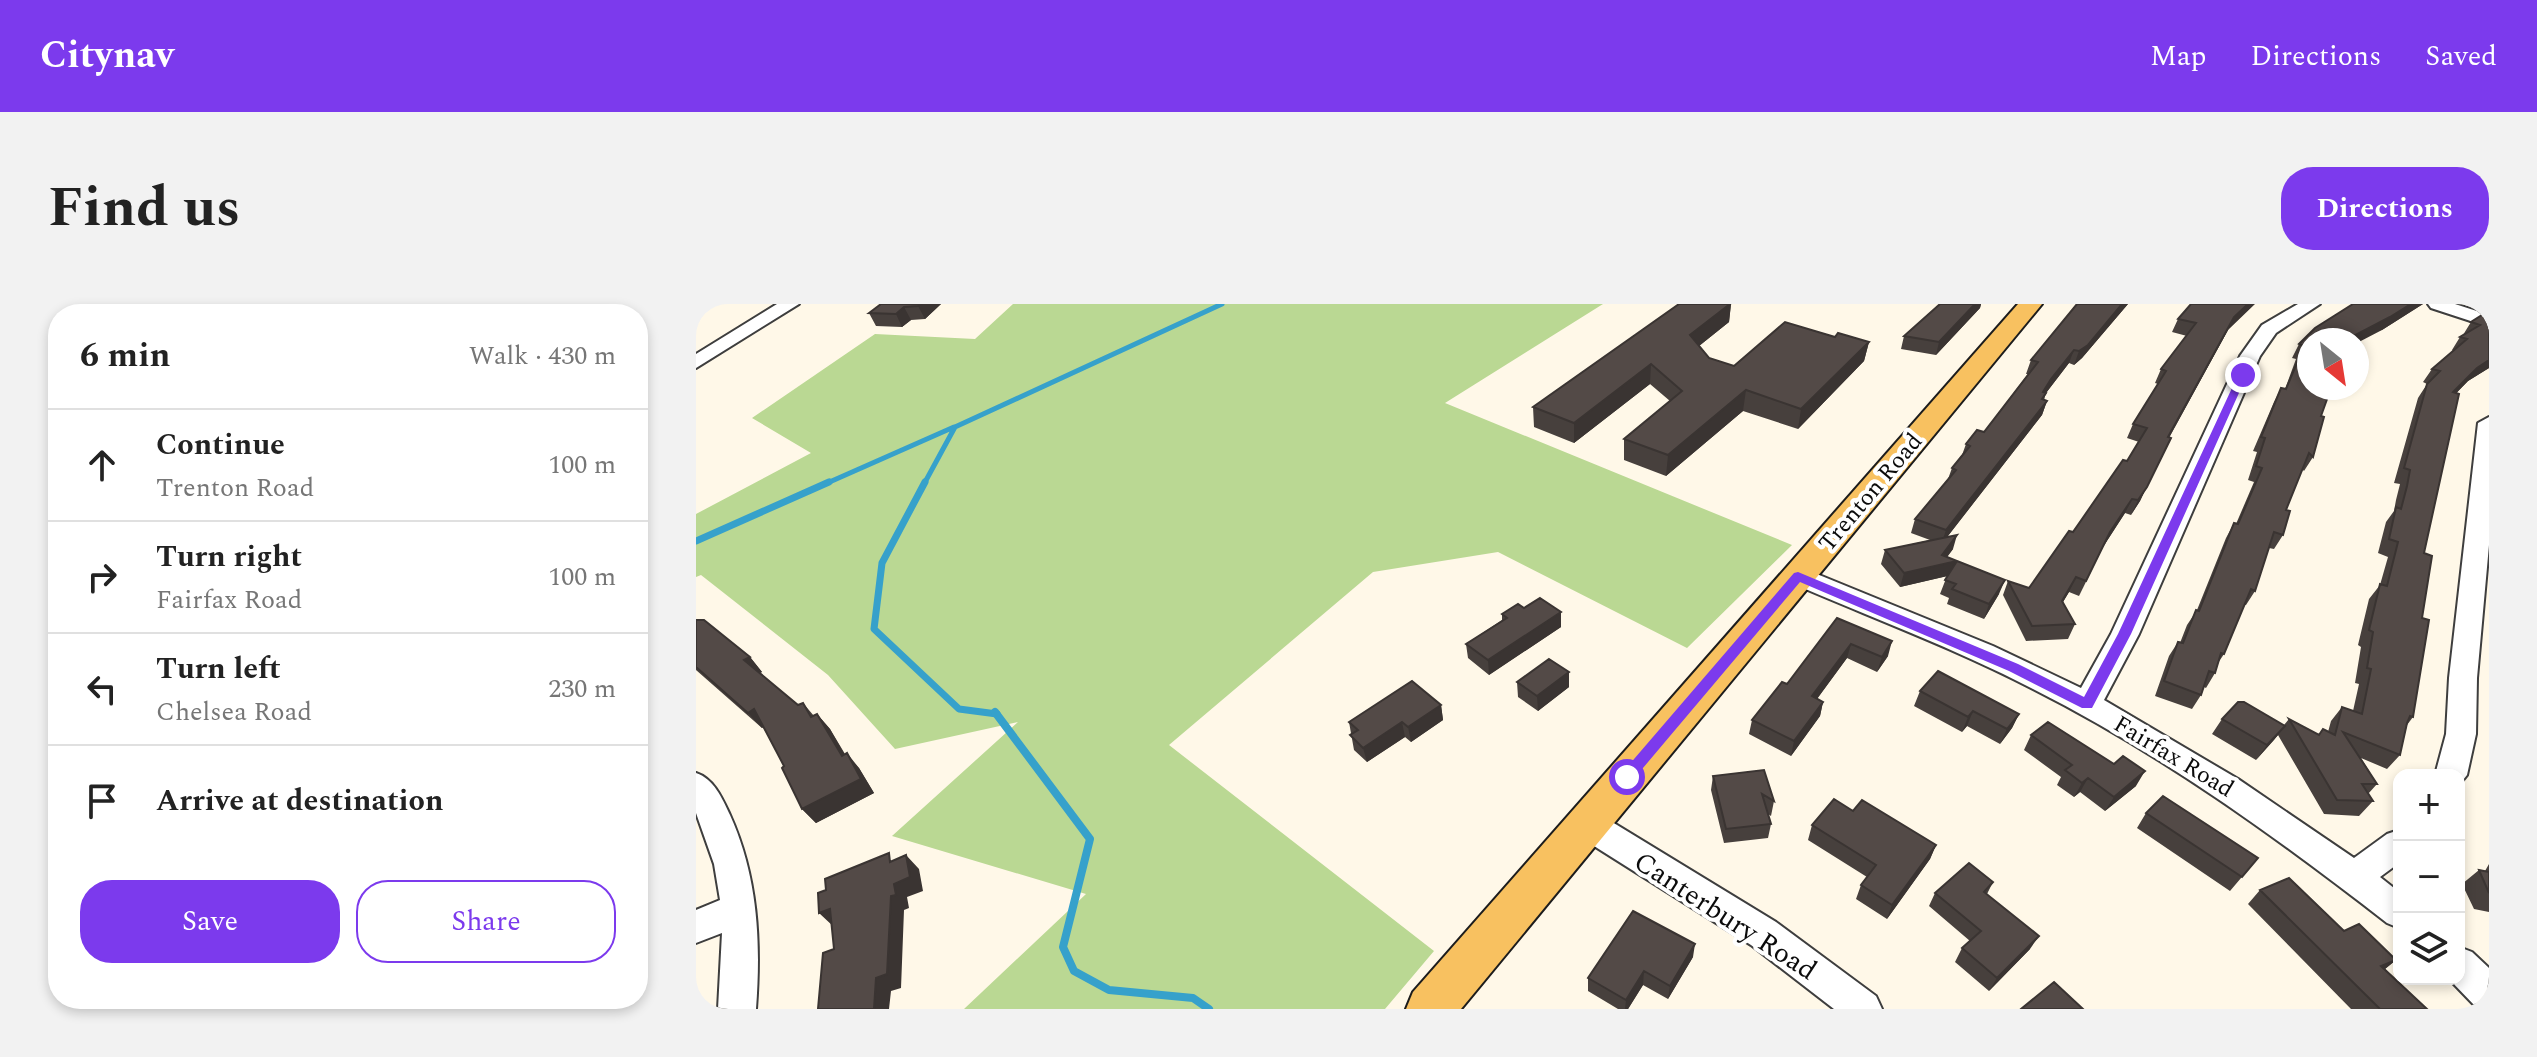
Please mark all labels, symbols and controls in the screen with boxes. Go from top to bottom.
text: Citynav [40,27,174,85]
text: Map [2150,35,2207,78]
text: Directions [2251,35,2381,78]
text: Saved [2425,35,2497,78]
text: Find us [48,166,241,251]
button: Directions [2281,167,2489,250]
north arrow [2297,328,2369,400]
text: 6 min [80,330,170,382]
text: Walk · 430 m [469,336,616,376]
route end [2225,357,2261,393]
text: Continue [156,422,285,468]
street label: Trenton Road [1810,425,1932,560]
icon: ahead [80,443,124,487]
text: 100 m [548,445,616,485]
text: Trenton Road [156,468,314,508]
text: Turn right [156,534,302,580]
icon: right [80,555,124,599]
text: 100 m [548,557,616,597]
text: Fairfax Road [156,580,302,620]
text: Turn left [156,646,281,692]
icon: left [80,667,124,711]
text: 230 m [548,669,616,709]
text: Chelsea Road [156,692,312,732]
street label: Fairfax Road [2106,707,2241,807]
route start [1609,759,1645,795]
map controls [2393,769,2465,985]
button: + [2393,769,2465,841]
text: Arrive at destination [156,778,443,824]
icon: arrive [80,779,124,823]
street label: Canterbury Road [1625,841,1825,992]
button: − [2393,841,2465,913]
button: Save [80,880,340,963]
button: Share [356,880,616,963]
button: layers [2393,913,2465,985]

